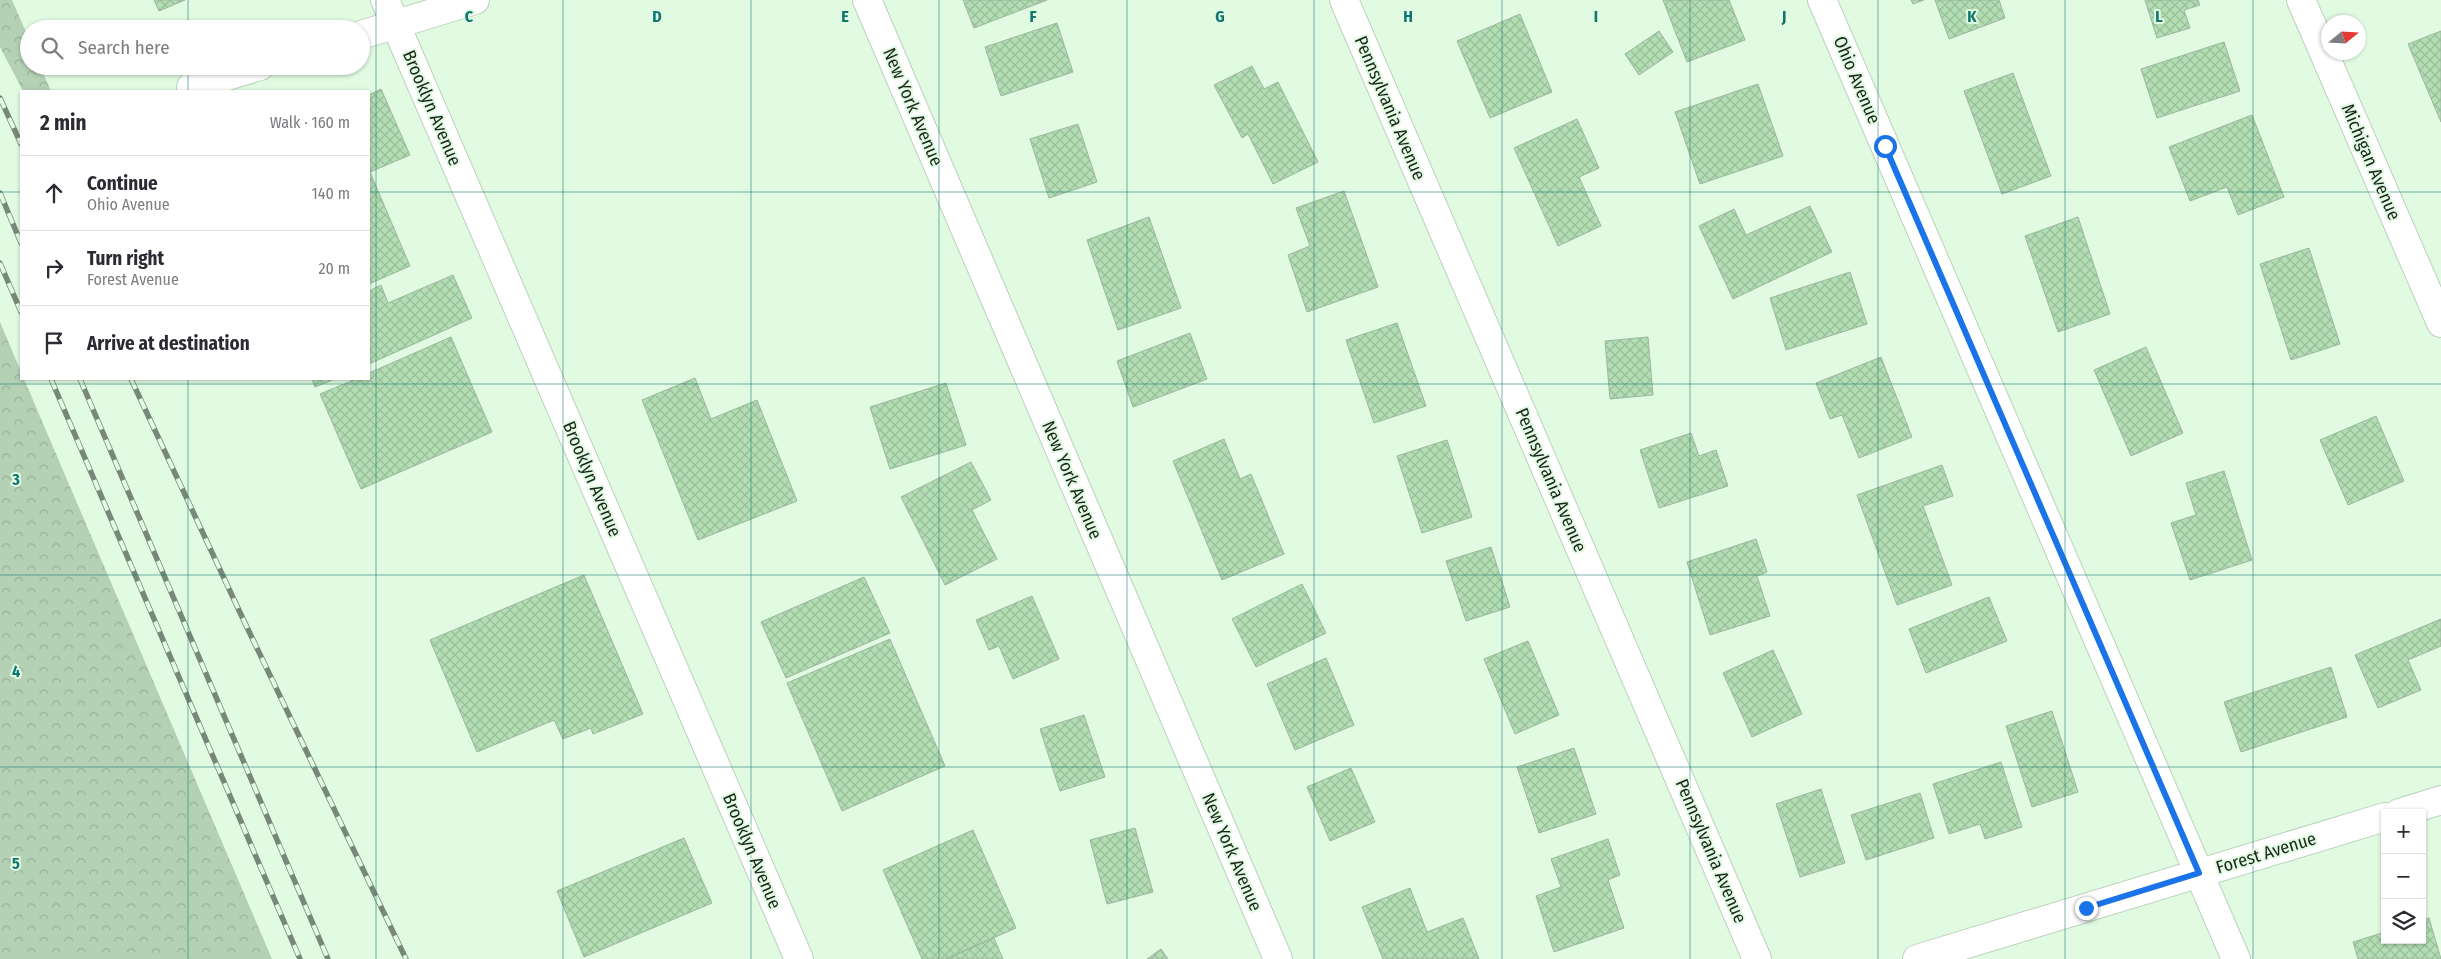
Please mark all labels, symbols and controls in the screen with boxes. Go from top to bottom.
text: C [465,7,474,26]
text: D [652,7,662,26]
text: E [841,7,849,26]
text: F [1029,7,1037,26]
text: G [1215,7,1225,26]
text: H [1403,7,1413,26]
text: I [1594,7,1598,26]
text: J [1781,7,1786,26]
text: K [1967,7,1977,26]
text: L [2155,7,2163,26]
north arrow [2321,15,2366,60]
search box [20,20,370,75]
street label: Pennsylvania Avenue [1350,33,1430,184]
street label: Ohio Avenue [1829,33,1885,127]
icon: search [38,34,66,62]
text: Search here [78,36,170,59]
street label: New York Avenue [878,45,948,169]
street label: Brooklyn Avenue [398,47,466,169]
street label: Michigan Avenue [2337,101,2405,223]
text: 2 min [40,110,87,136]
text: Walk · 160 m [270,113,350,132]
route start [1874,135,1897,158]
text: Continue [87,172,158,195]
icon: ahead [40,179,68,207]
text: 140 m [312,184,350,203]
text: Ohio Avenue [87,195,170,214]
text: Turn right [87,247,164,270]
icon: right [40,254,68,282]
text: 20 m [319,259,350,278]
text: Forest Avenue [87,270,179,289]
icon: arrive [40,329,68,357]
text: Arrive at destination [87,332,250,355]
street label: Pennsylvania Avenue [1511,405,1591,556]
street label: Brooklyn Avenue [558,418,626,540]
street label: New York Avenue [1037,418,1107,542]
text: 3 [11,470,20,489]
text: 4 [12,662,20,681]
street label: Pennsylvania Avenue [1671,776,1751,927]
street label: Brooklyn Avenue [718,790,786,912]
street label: New York Avenue [1197,790,1267,914]
map controls [2381,809,2426,944]
button: + [2381,809,2426,854]
street label: Forest Avenue [2213,827,2319,879]
text: 5 [12,854,20,873]
button: − [2381,854,2426,899]
route end [2075,897,2098,920]
button: layers [2381,899,2426,944]

